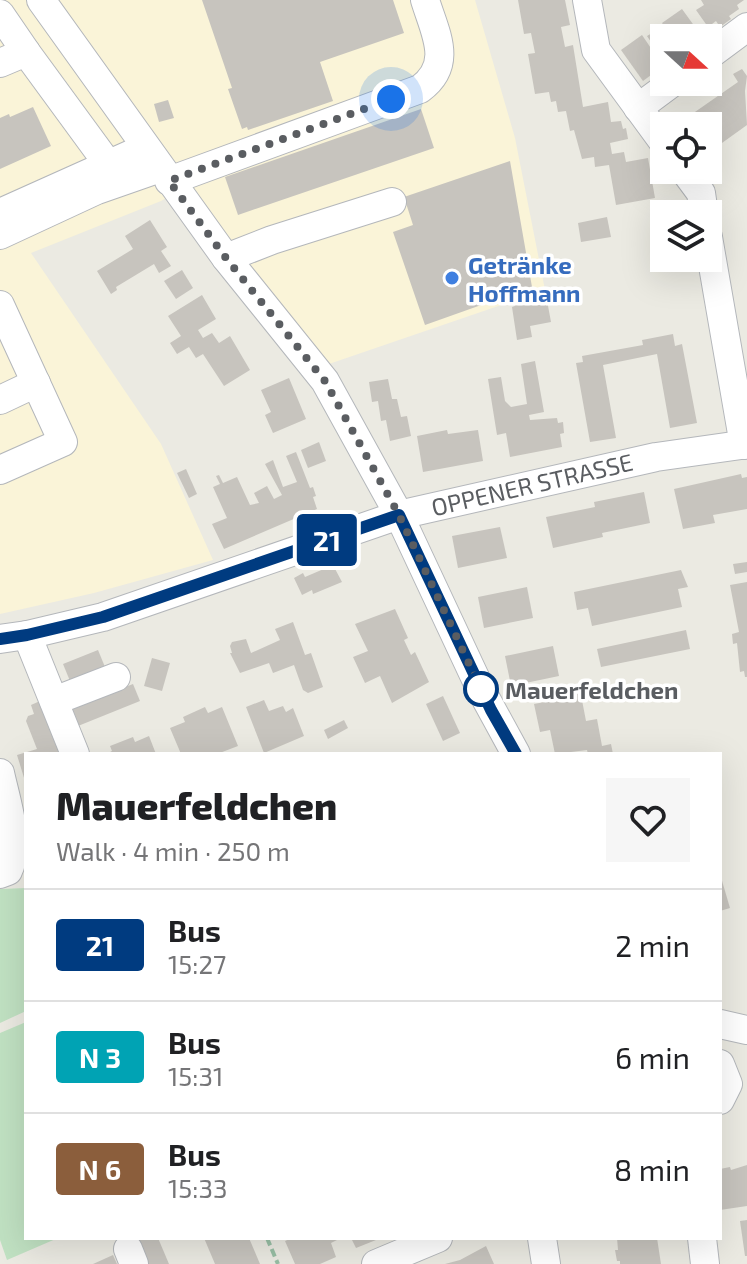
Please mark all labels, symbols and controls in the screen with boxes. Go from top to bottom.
north arrow [650,24,722,96]
map controls [650,24,722,272]
your location [371,79,411,119]
button: locate [650,112,722,184]
button: layers [650,200,722,272]
place label: Getränke Hoffmann [468,250,581,307]
marker: Getränke Hoffmann [443,269,461,287]
street label: OPPENER STRASSE [428,447,636,521]
line badge: 21 [291,514,363,566]
text: 21 [313,523,341,557]
marker: Mauerfeldchen [464,672,498,706]
place label: Mauerfeldchen [505,675,679,704]
button: heart [606,778,690,862]
text: Mauerfeldchen [56,782,337,828]
text: Walk · 4 min · 250 m [56,835,290,866]
text: Bus [168,912,221,948]
text: 2 min [615,927,690,963]
text: 21 [86,928,114,962]
text: 15:27 [168,948,226,979]
text: Bus [168,1024,221,1060]
text: 6 min [615,1039,690,1075]
text: N 3 [79,1040,121,1074]
text: 15:31 [168,1060,223,1091]
text: Bus [168,1136,221,1172]
text: 8 min [614,1151,690,1187]
text: N 6 [79,1152,121,1186]
text: 15:33 [168,1172,227,1203]

